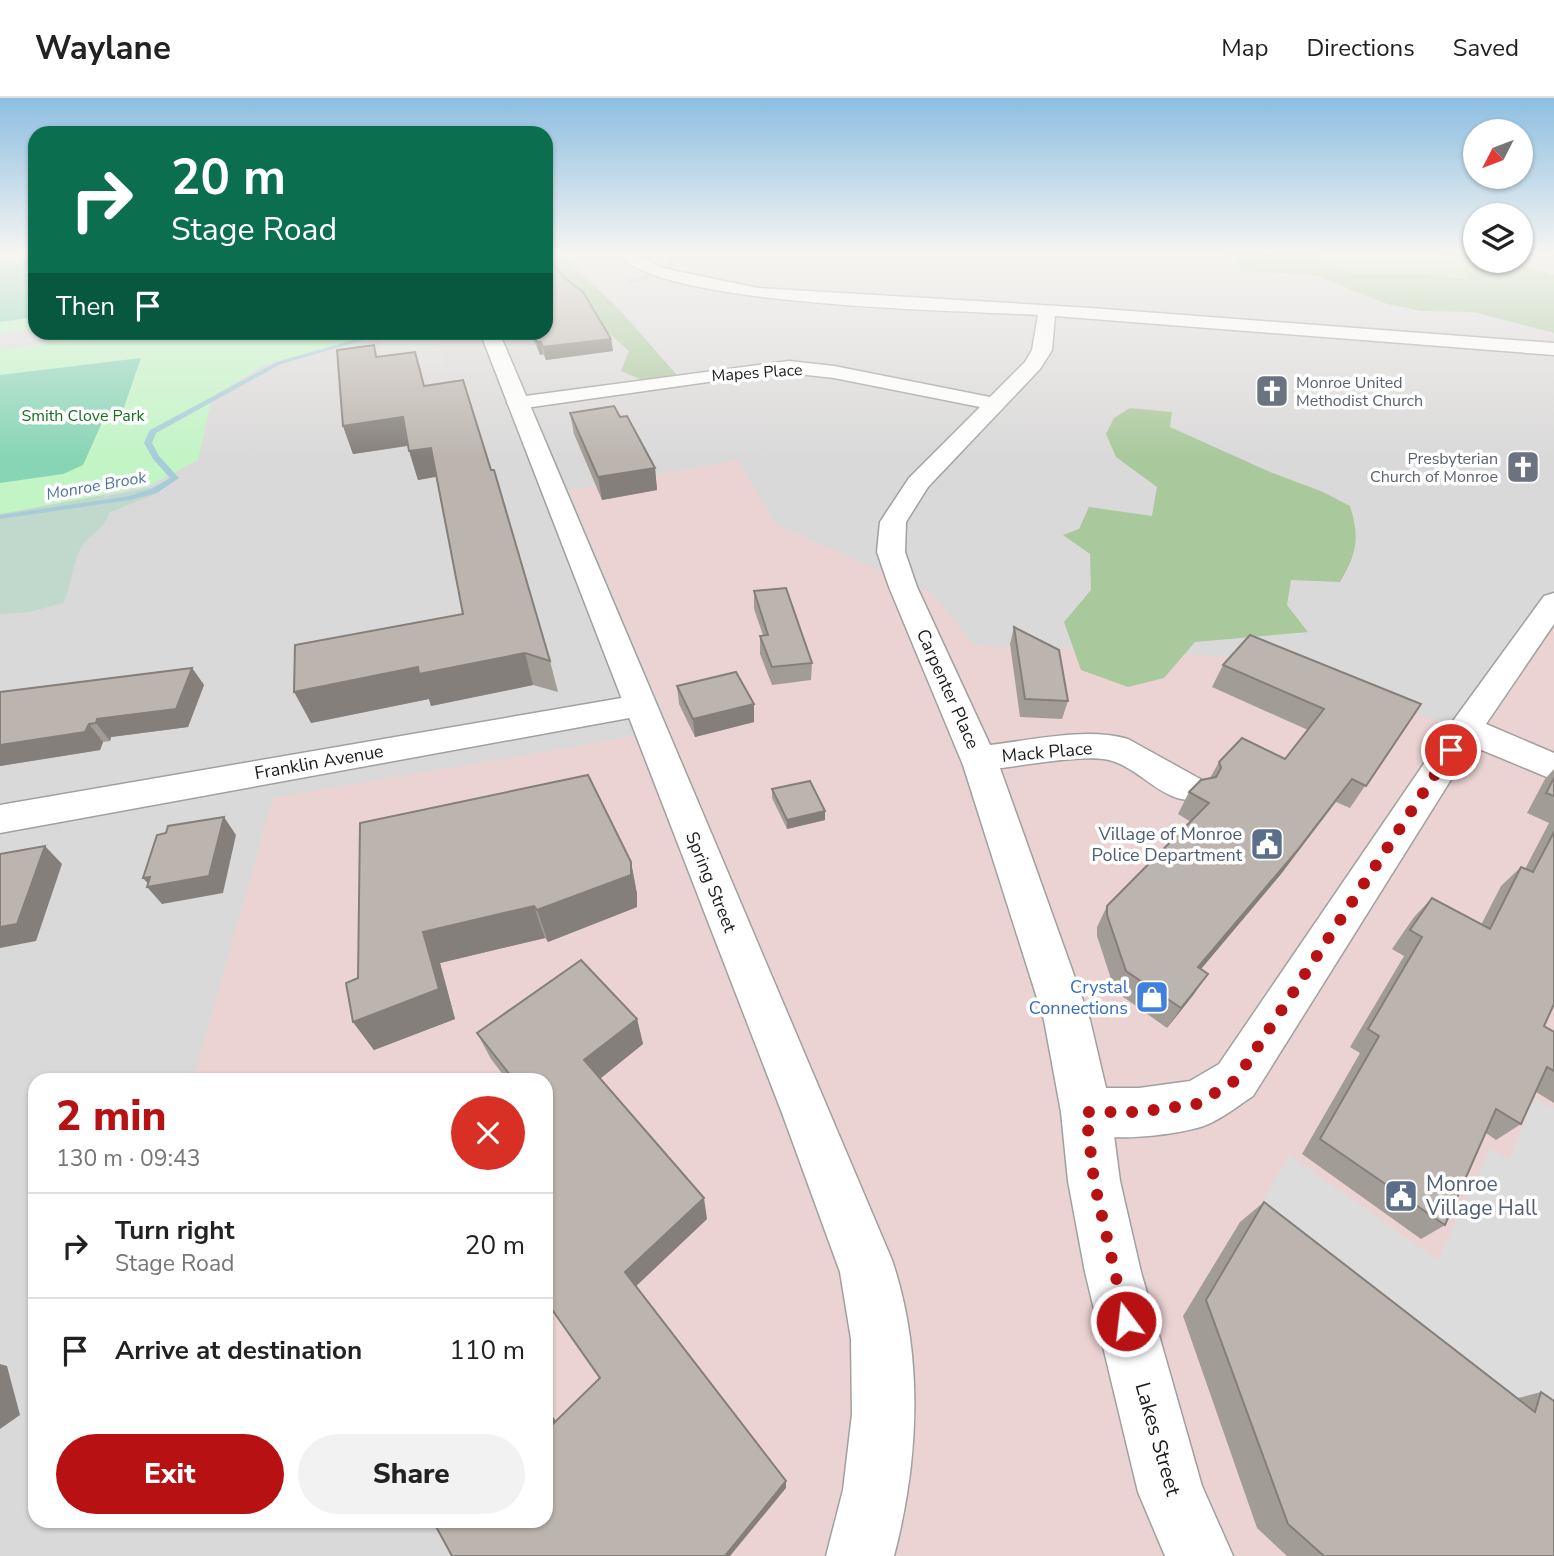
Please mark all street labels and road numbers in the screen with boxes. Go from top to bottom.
street label: Mapes Place [711,359,803,387]
street label: Carpenter Place [911,625,985,753]
street label: Mack Place [1001,736,1093,768]
street label: Franklin Avenue [253,739,385,785]
street label: Spring Street [680,828,742,937]
street label: Lakes Street [1128,1379,1188,1500]

